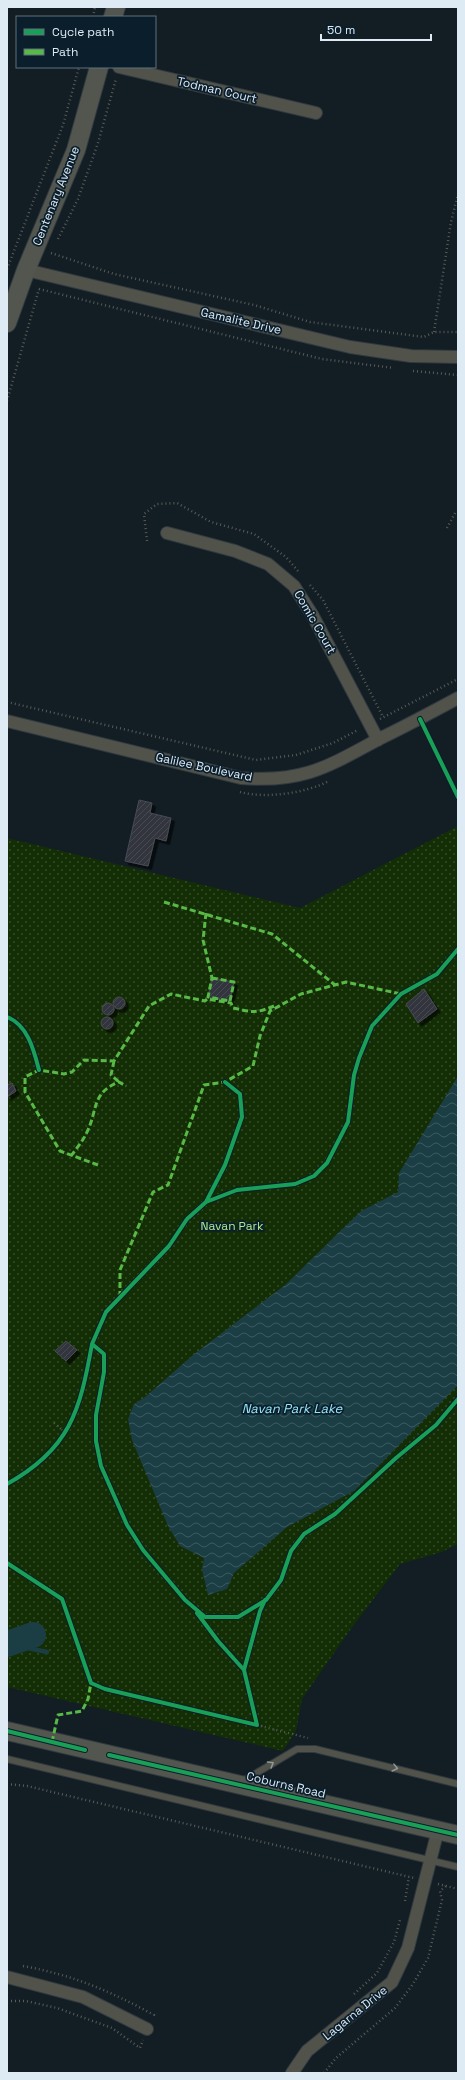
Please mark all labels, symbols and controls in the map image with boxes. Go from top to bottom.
legend [16,16,156,68]
scale bar [321,16,431,42]
text: 50 m [327,22,355,38]
text: Cycle path [52,24,114,40]
text: Path [52,44,78,60]
street label: Todman Court [176,73,258,107]
street label: Centenary Avenue [29,144,83,248]
street label: Gamalite Drive [199,304,283,338]
street label: Comic Court [290,587,340,657]
street label: Galilee Boulevard [154,749,254,785]
park label: Navan Park [200,1218,264,1234]
water label: Navan Park Lake [242,1400,344,1417]
one-way arrow [267,1762,274,1769]
one-way arrow [391,1764,398,1772]
street label: Coburns Road [245,1768,327,1802]
street label: Lagarna Drive [319,1982,391,2044]

